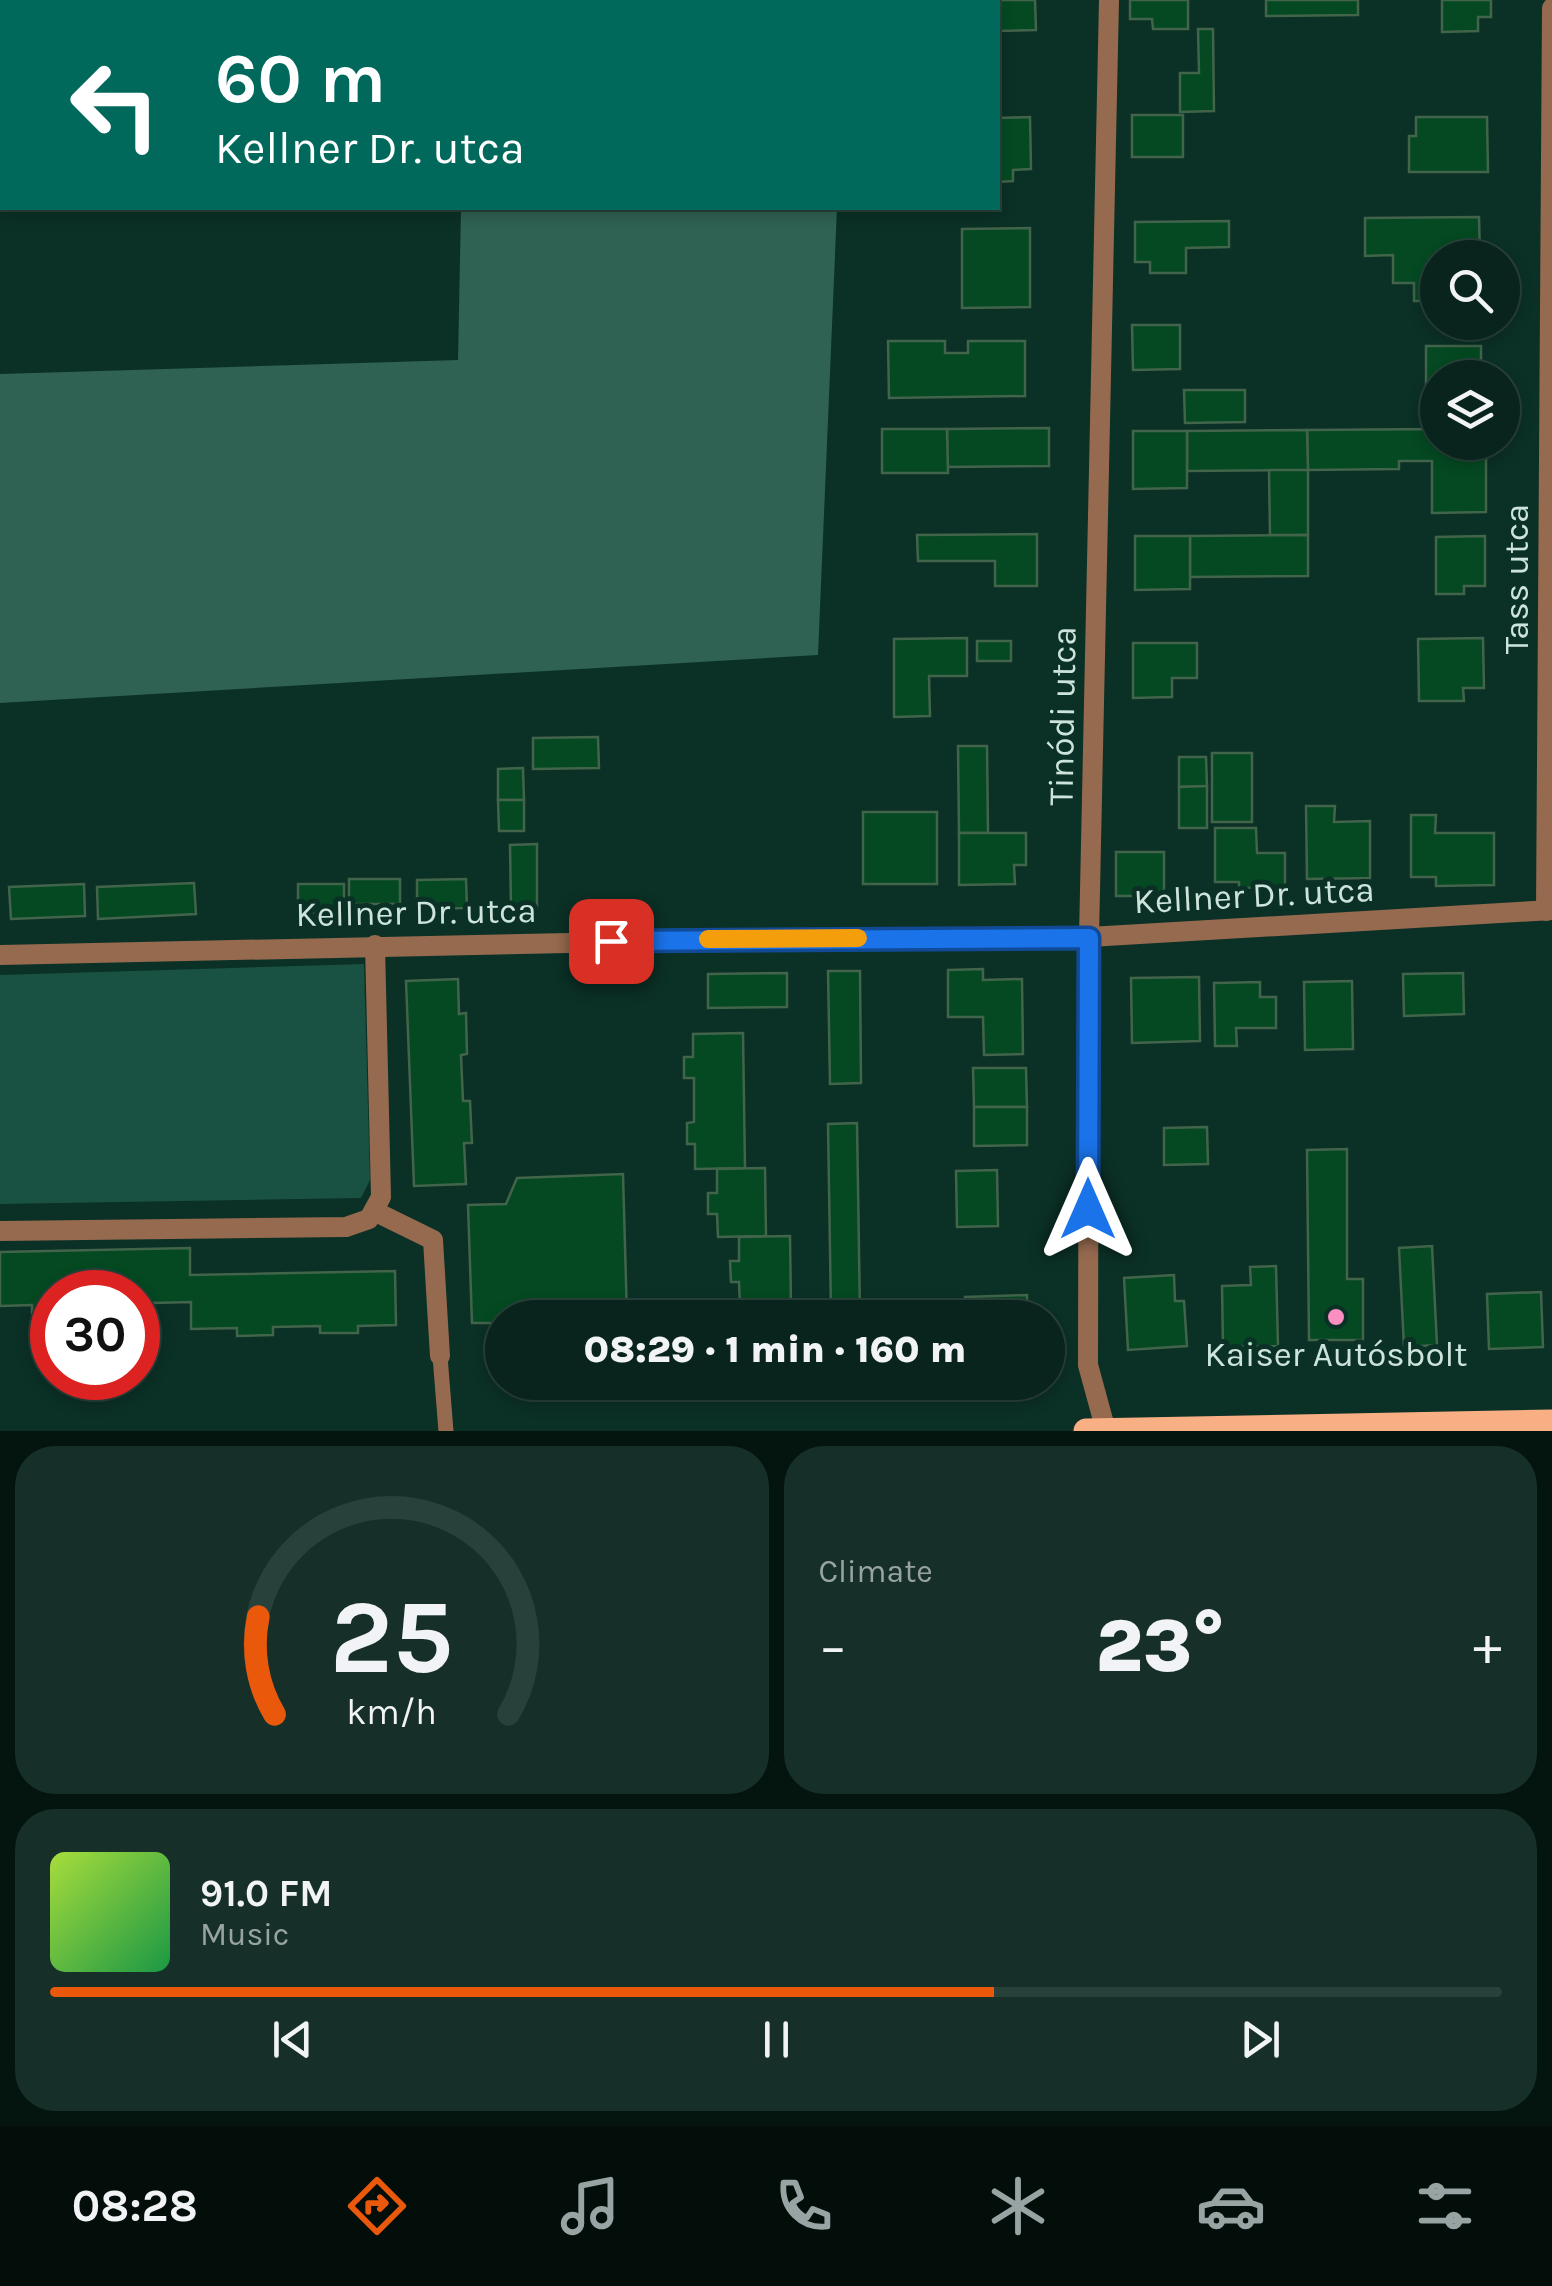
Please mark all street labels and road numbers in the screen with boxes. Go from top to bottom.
street label: Tass utca [1496,504,1537,654]
street label: Tinódi utca [1040,626,1085,806]
street label: Kellner Dr. utca [1133,869,1375,922]
street label: Kellner Dr. utca [295,890,537,935]

